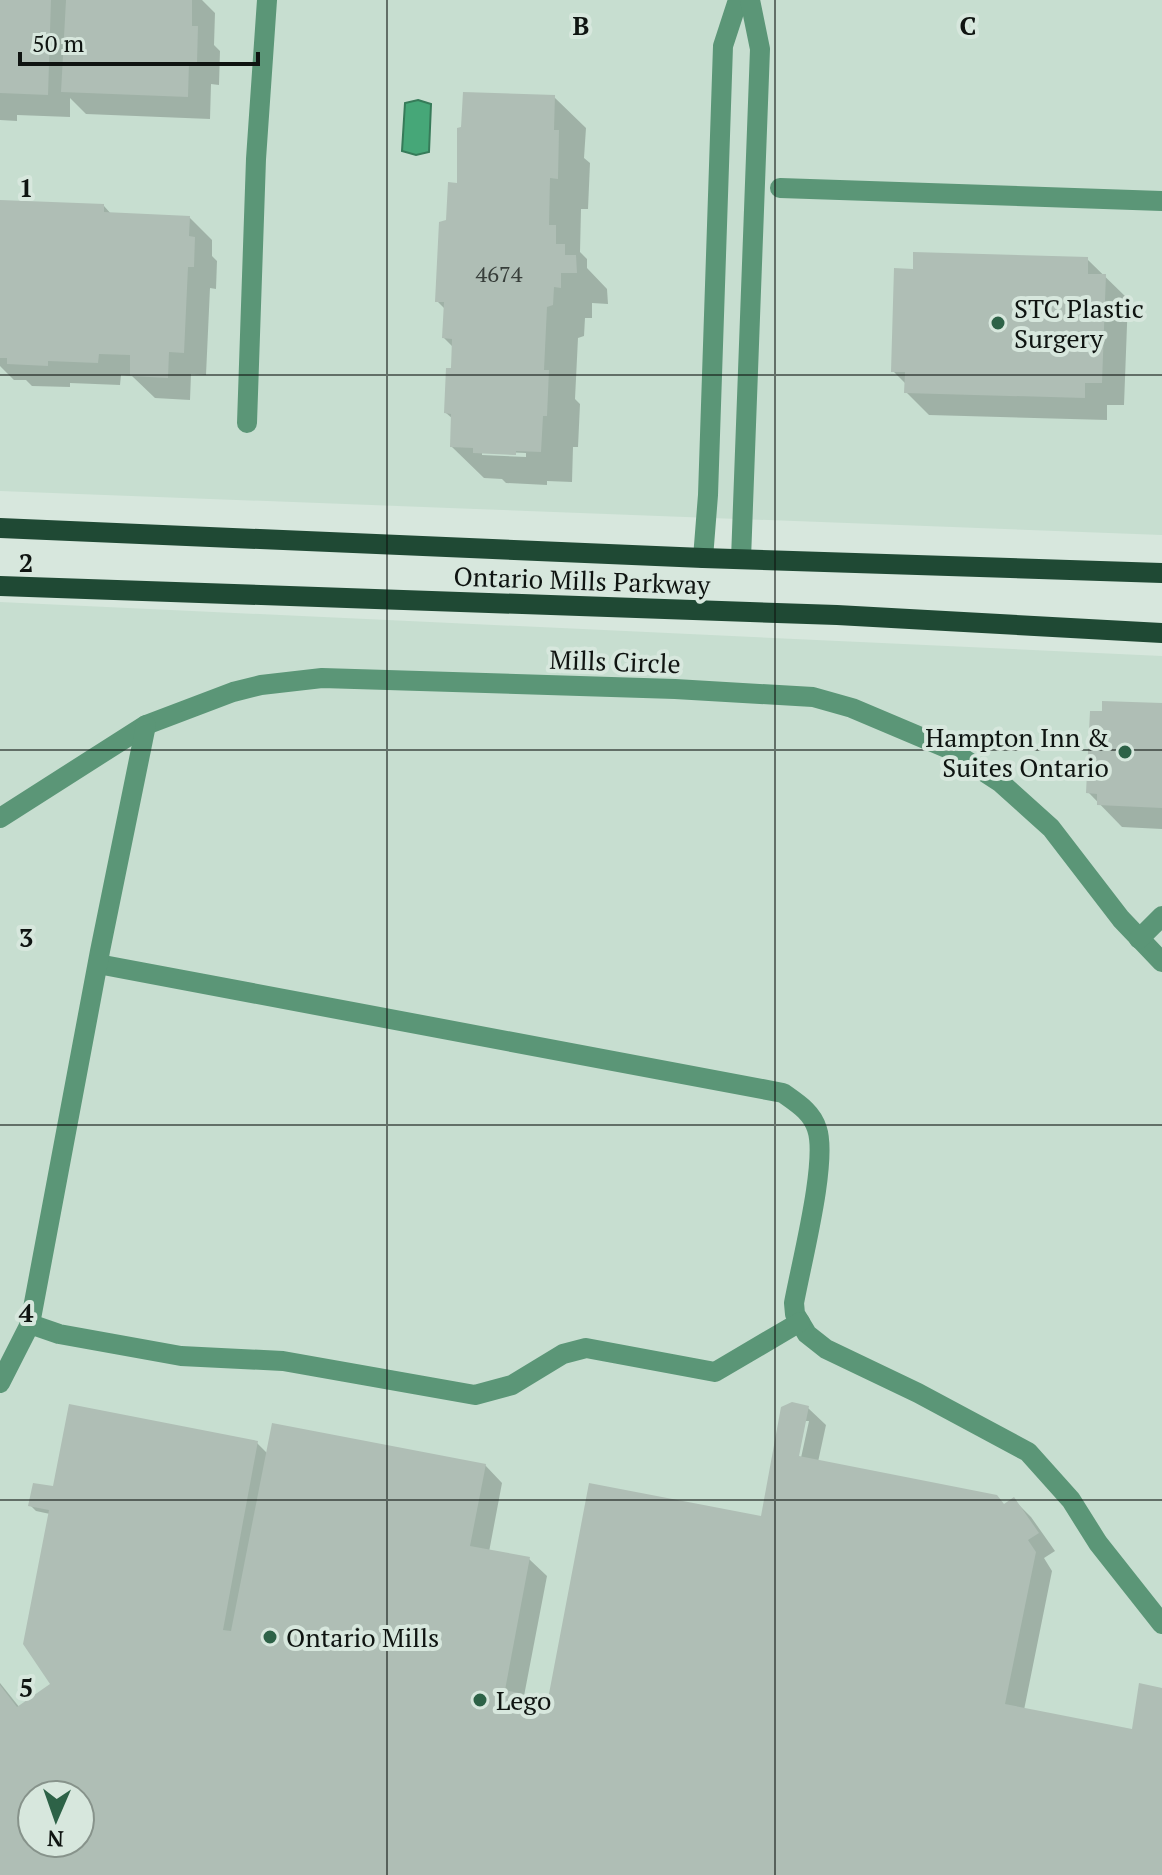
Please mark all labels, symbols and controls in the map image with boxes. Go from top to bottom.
text: B [573,8,589,42]
text: C [960,8,976,42]
scale bar [20,16,258,66]
text: 50 m [32,27,84,59]
text: 1 [19,170,33,204]
house number: 4674 [476,259,523,288]
place label: STC Plastic Surgery [1014,291,1144,355]
marker: STC Plastic Surgery [989,314,1007,332]
text: 2 [19,545,33,579]
street label: Ontario Mills Parkway [453,559,712,601]
street label: Mills Circle [549,642,681,680]
place label: Hampton Inn & Suites Ontario [925,720,1109,784]
marker: Hampton Inn & Suites Ontario [1116,743,1134,761]
text: 3 [19,920,33,954]
text: 4 [19,1295,34,1329]
place label: Ontario Mills [286,1620,439,1654]
marker: Ontario Mills [261,1628,279,1646]
text: 5 [19,1670,33,1704]
place label: Lego [496,1683,551,1717]
marker: Lego [471,1691,489,1709]
north arrow [16,1779,96,1859]
text: N [46,1825,64,1854]

